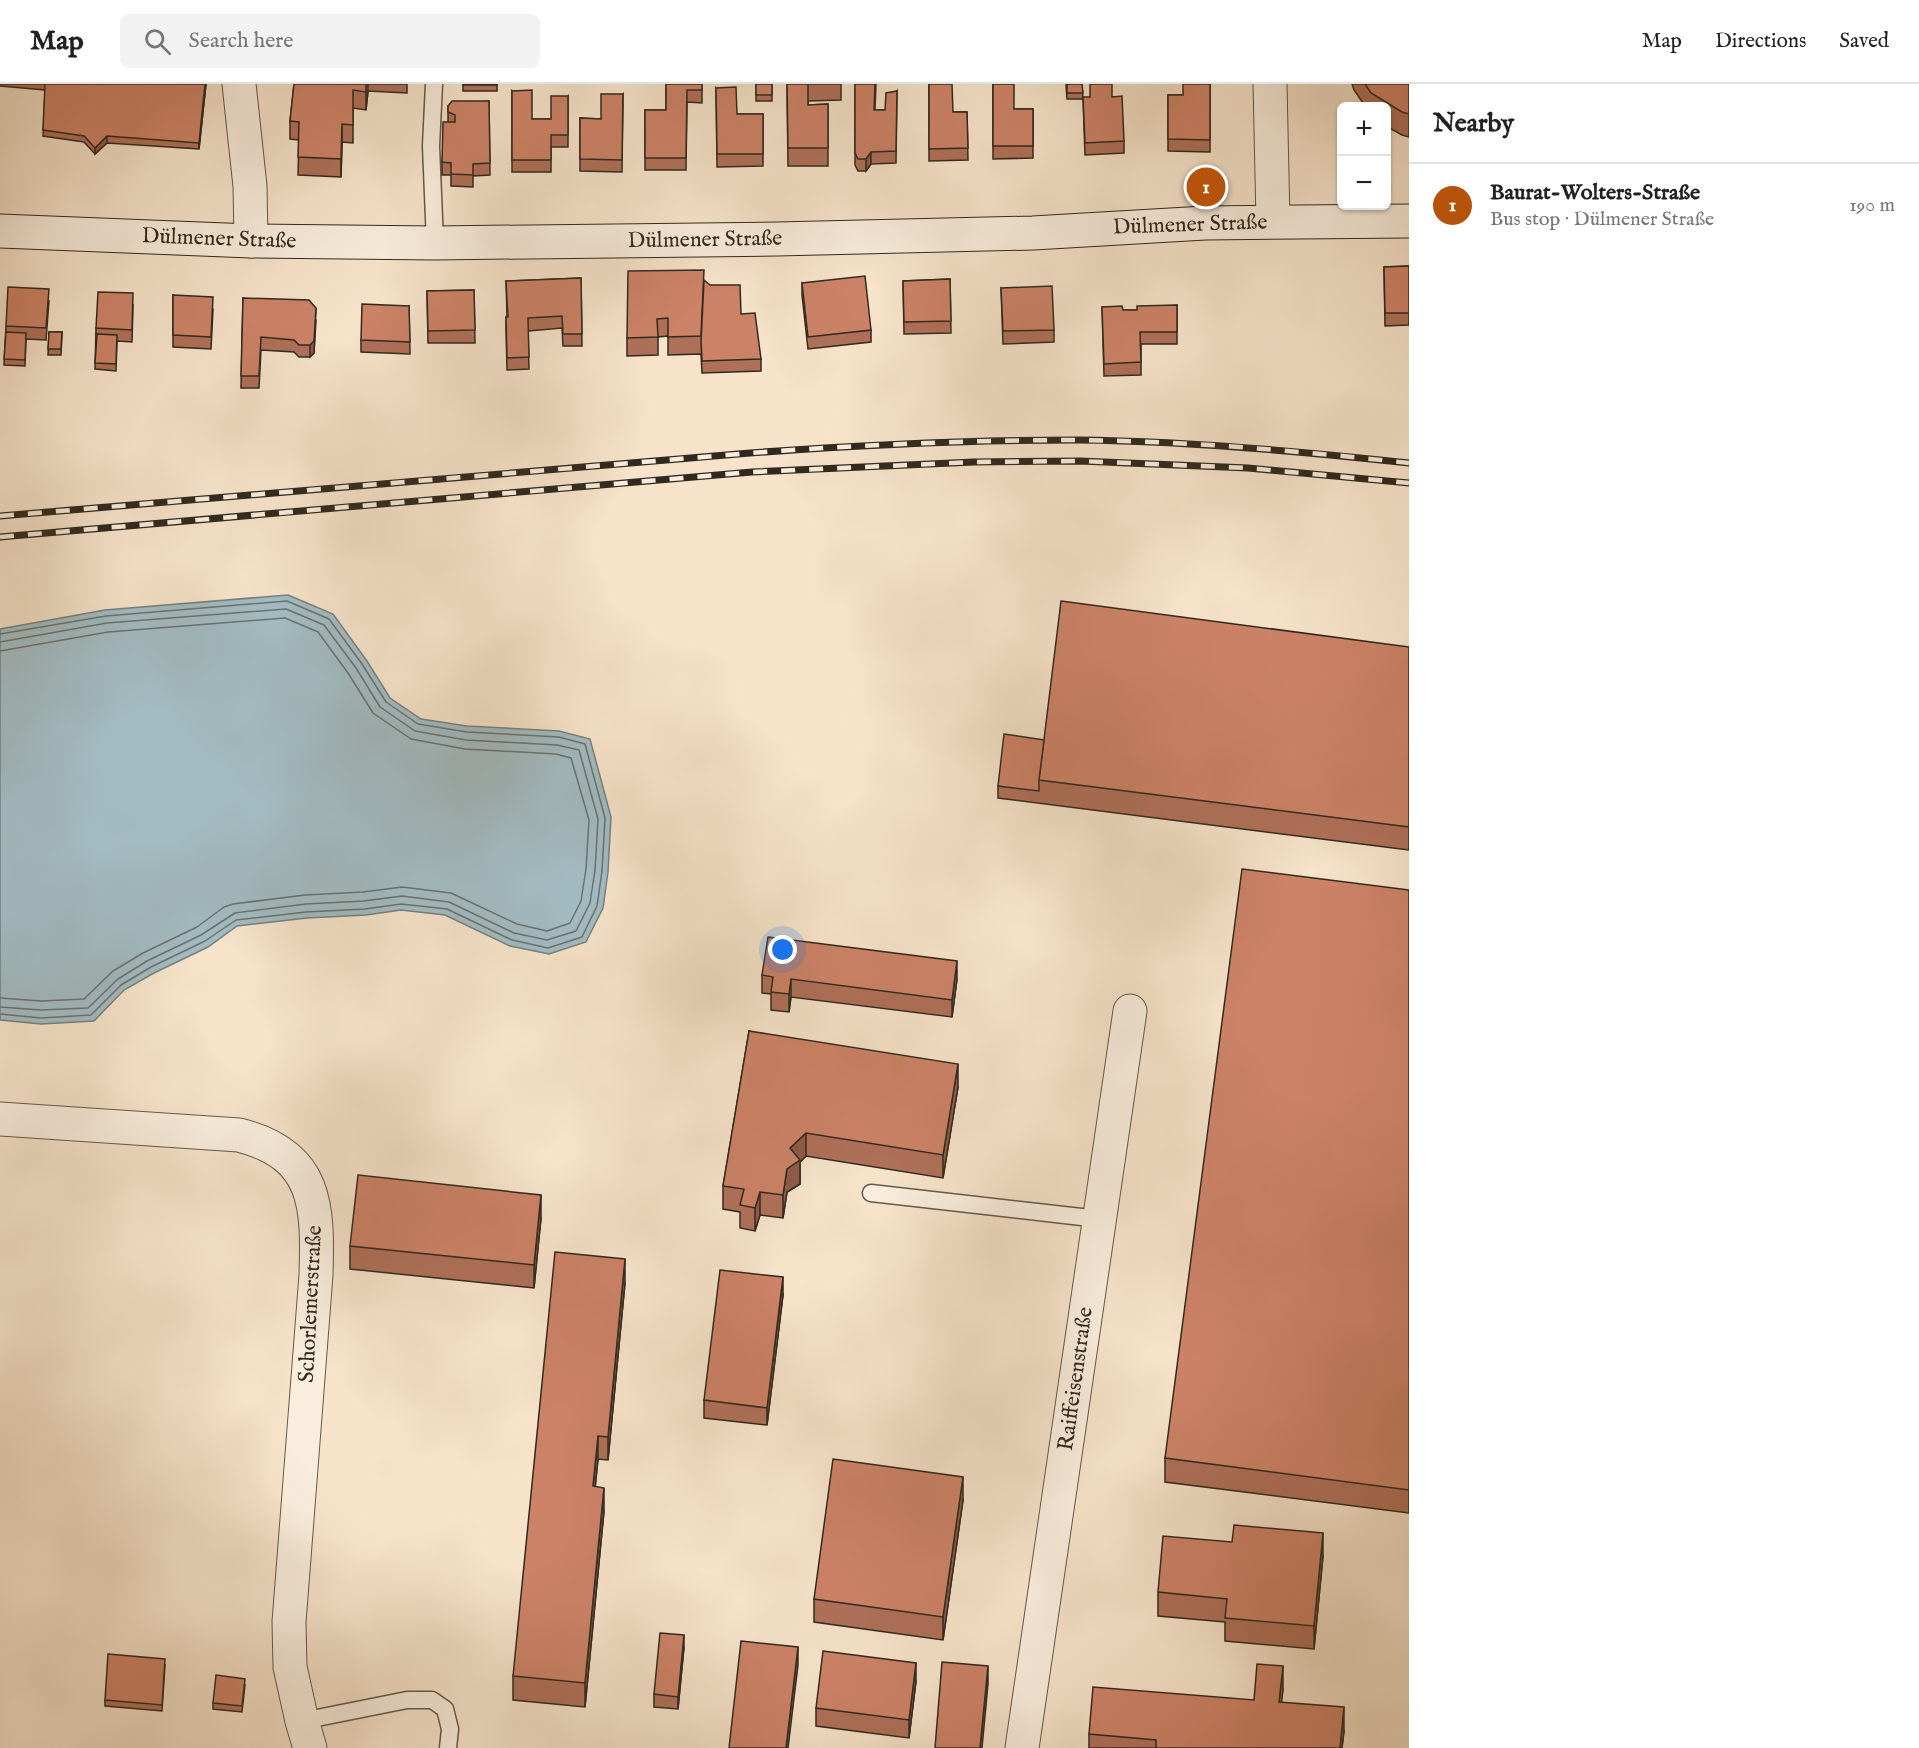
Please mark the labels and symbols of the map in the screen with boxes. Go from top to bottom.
pin: 1 [1186,164,1226,210]
street label: Dülmener Straße [1112,208,1268,242]
street label: Dülmener Straße [141,222,297,256]
street label: Dülmener Straße [627,225,783,255]
your location [768,935,797,964]
street label: Schorlemerstraße [293,1225,329,1383]
street label: Raiffeisenstraße [1052,1305,1100,1453]

